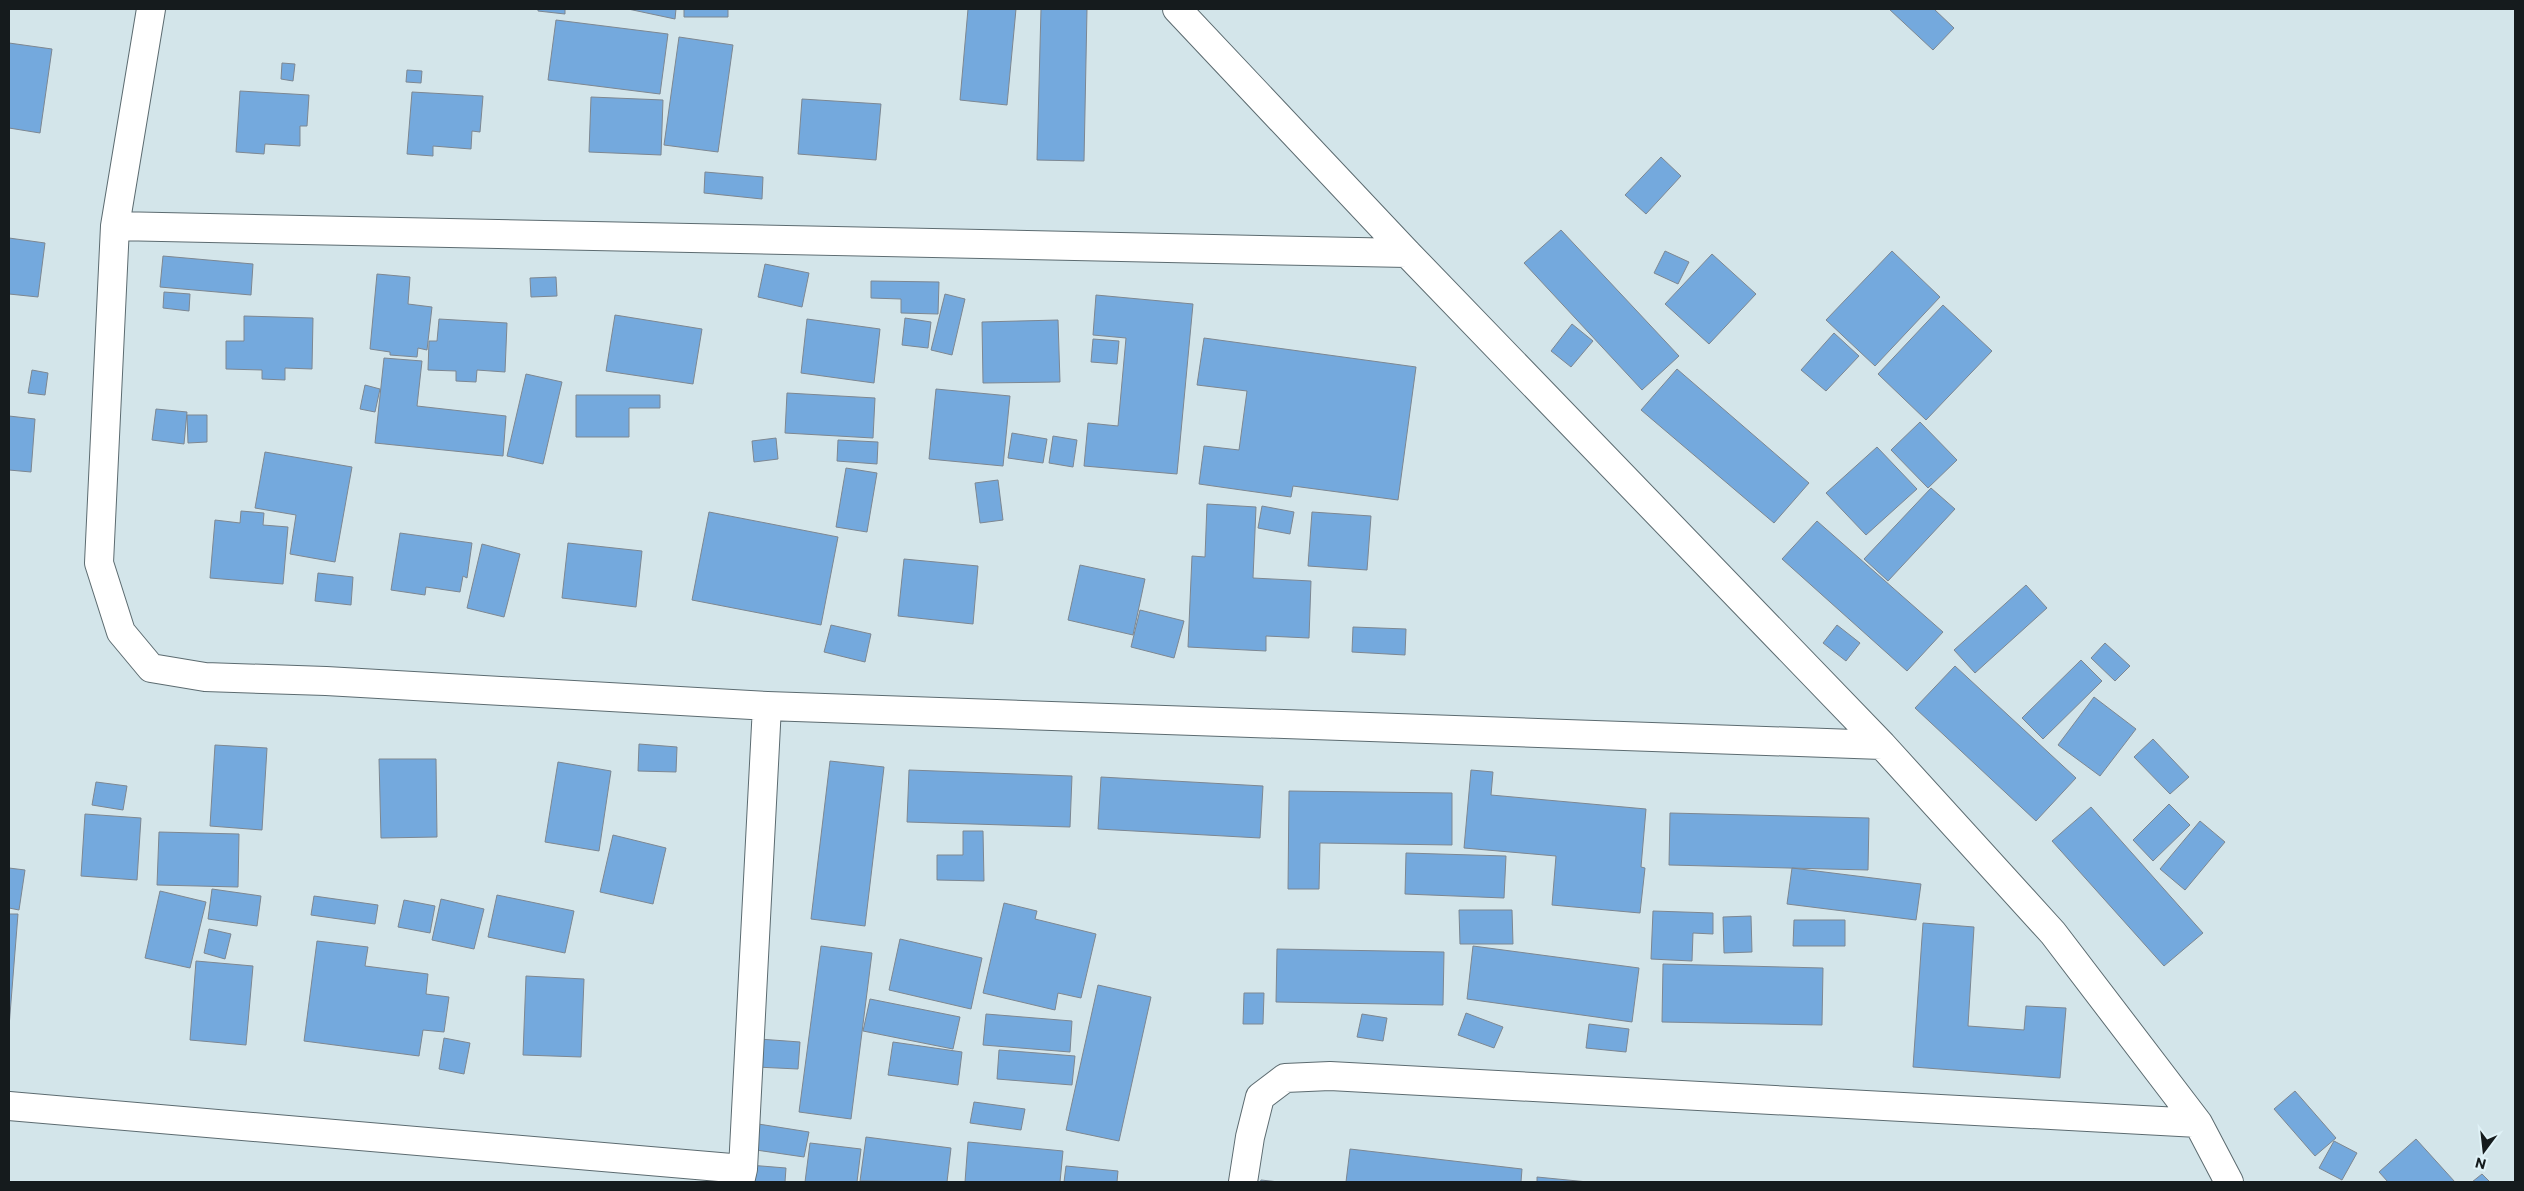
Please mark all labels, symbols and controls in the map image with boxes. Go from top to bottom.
north arrow [2459,1126,2509,1176]
text: N [2473,1154,2488,1174]

